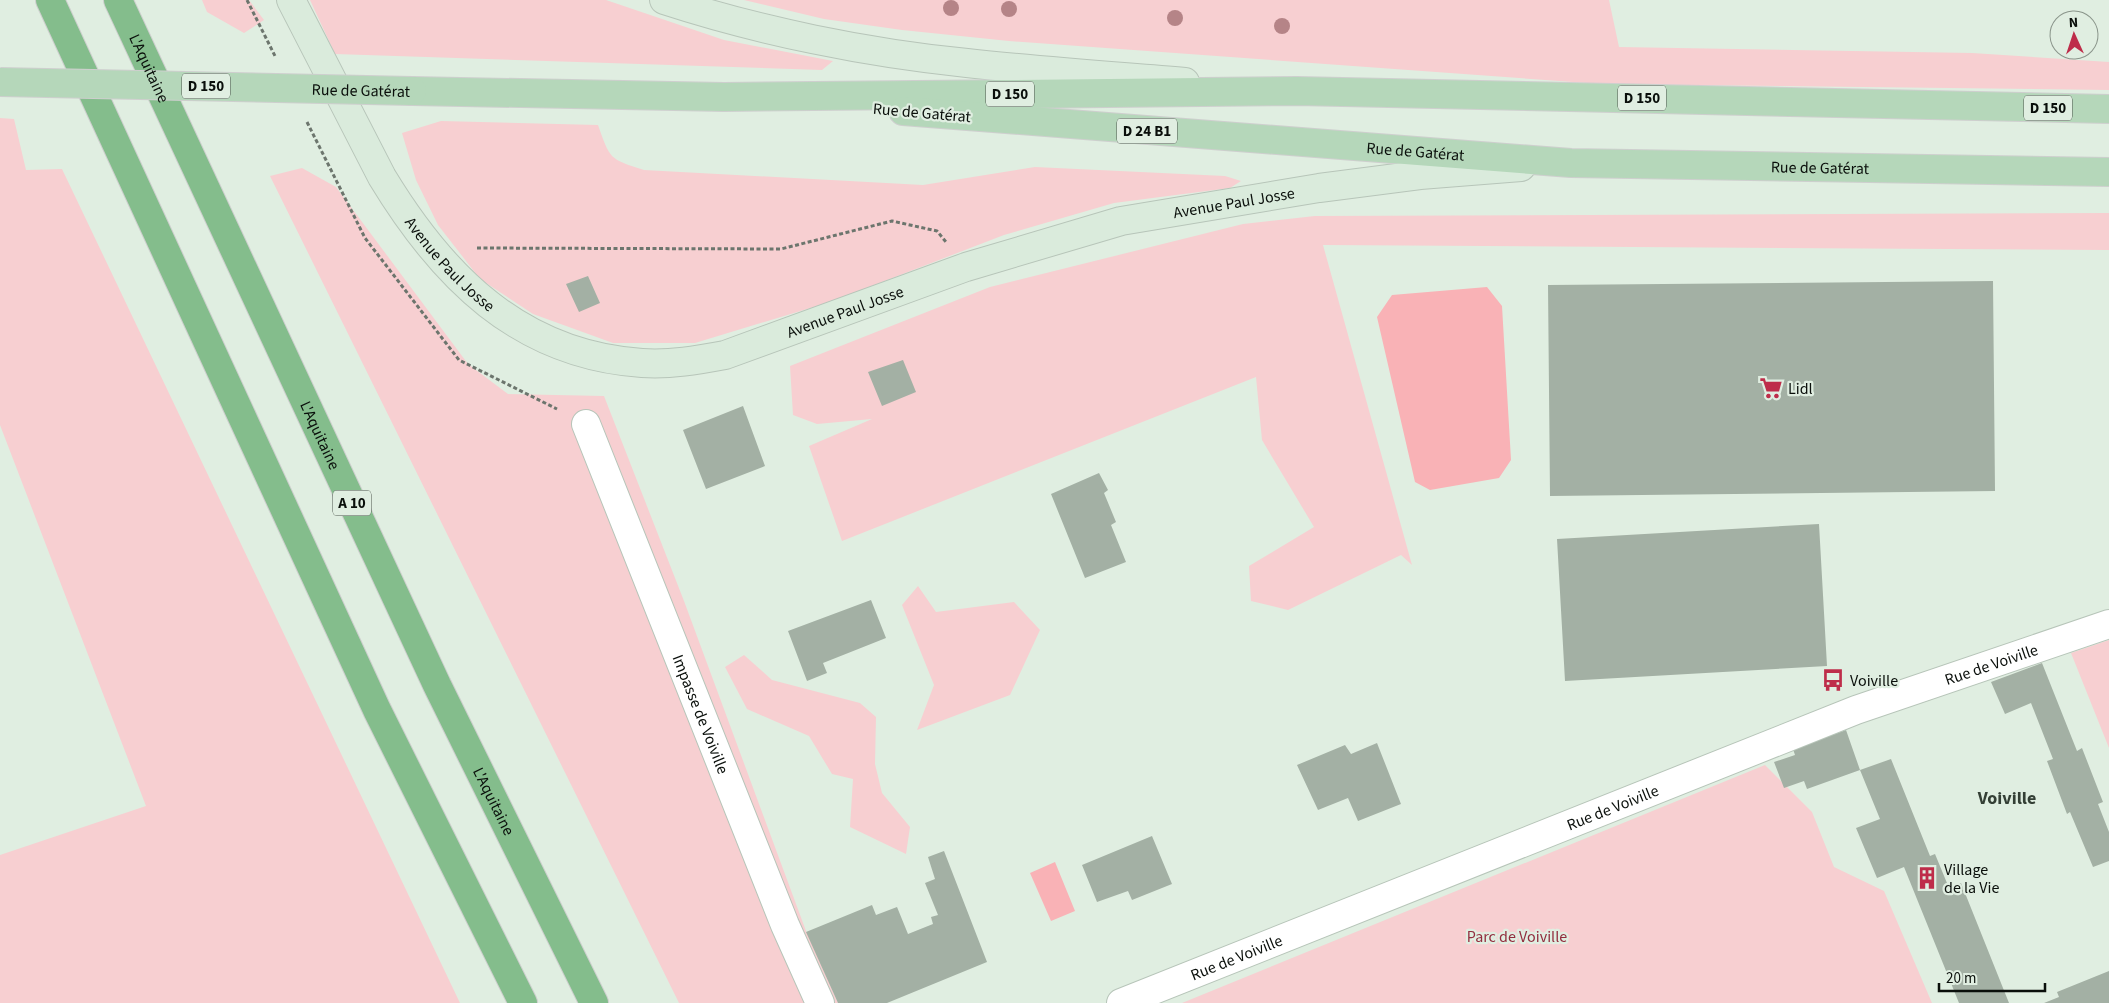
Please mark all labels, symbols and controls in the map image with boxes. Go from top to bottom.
north arrow [2049,10,2099,60]
text: N [2068,13,2079,33]
street label: L'Aquitaine [123,30,174,106]
road number: D 150 [182,74,230,98]
street label: Rue de Gatérat [311,79,411,103]
road number: D 150 [986,82,1034,106]
road number: D 150 [1618,86,1666,110]
road number: D 150 [2024,96,2072,120]
street label: Rue de Gatérat [872,98,972,128]
road number: D 24 B1 [1117,118,1177,144]
street label: Rue de Gatérat [1365,137,1466,167]
street label: Rue de Gatérat [1771,156,1870,180]
street label: Avenue Paul Josse [1172,182,1296,224]
street label: Avenue Paul Josse [399,213,499,317]
street label: Avenue Paul Josse [784,281,907,344]
supermarket icon: Lidl [1758,375,1784,401]
place label: Lidl [1788,378,1813,400]
street label: L'Aquitaine [294,398,345,474]
road number: A 10 [333,490,371,516]
street label: Rue de Voiville [1942,639,2041,691]
street label: Impasse de Voiville [667,651,734,777]
bus stop icon: Voiville [1820,667,1846,693]
place label: Voiville [1850,670,1898,692]
street label: L'Aquitaine [467,764,520,839]
street label: Rue de Voiville [1564,780,1662,836]
district label: Voiville [1977,786,2036,811]
place label: Village de la Vie [1944,859,2000,899]
building icon: Village de la Vie [1914,865,1940,891]
park label: Parc de Voiville [1467,926,1567,948]
street label: Rue de Voiville [1187,930,1286,986]
scale bar [1939,960,2045,992]
text: 20 m [1946,968,1976,989]

